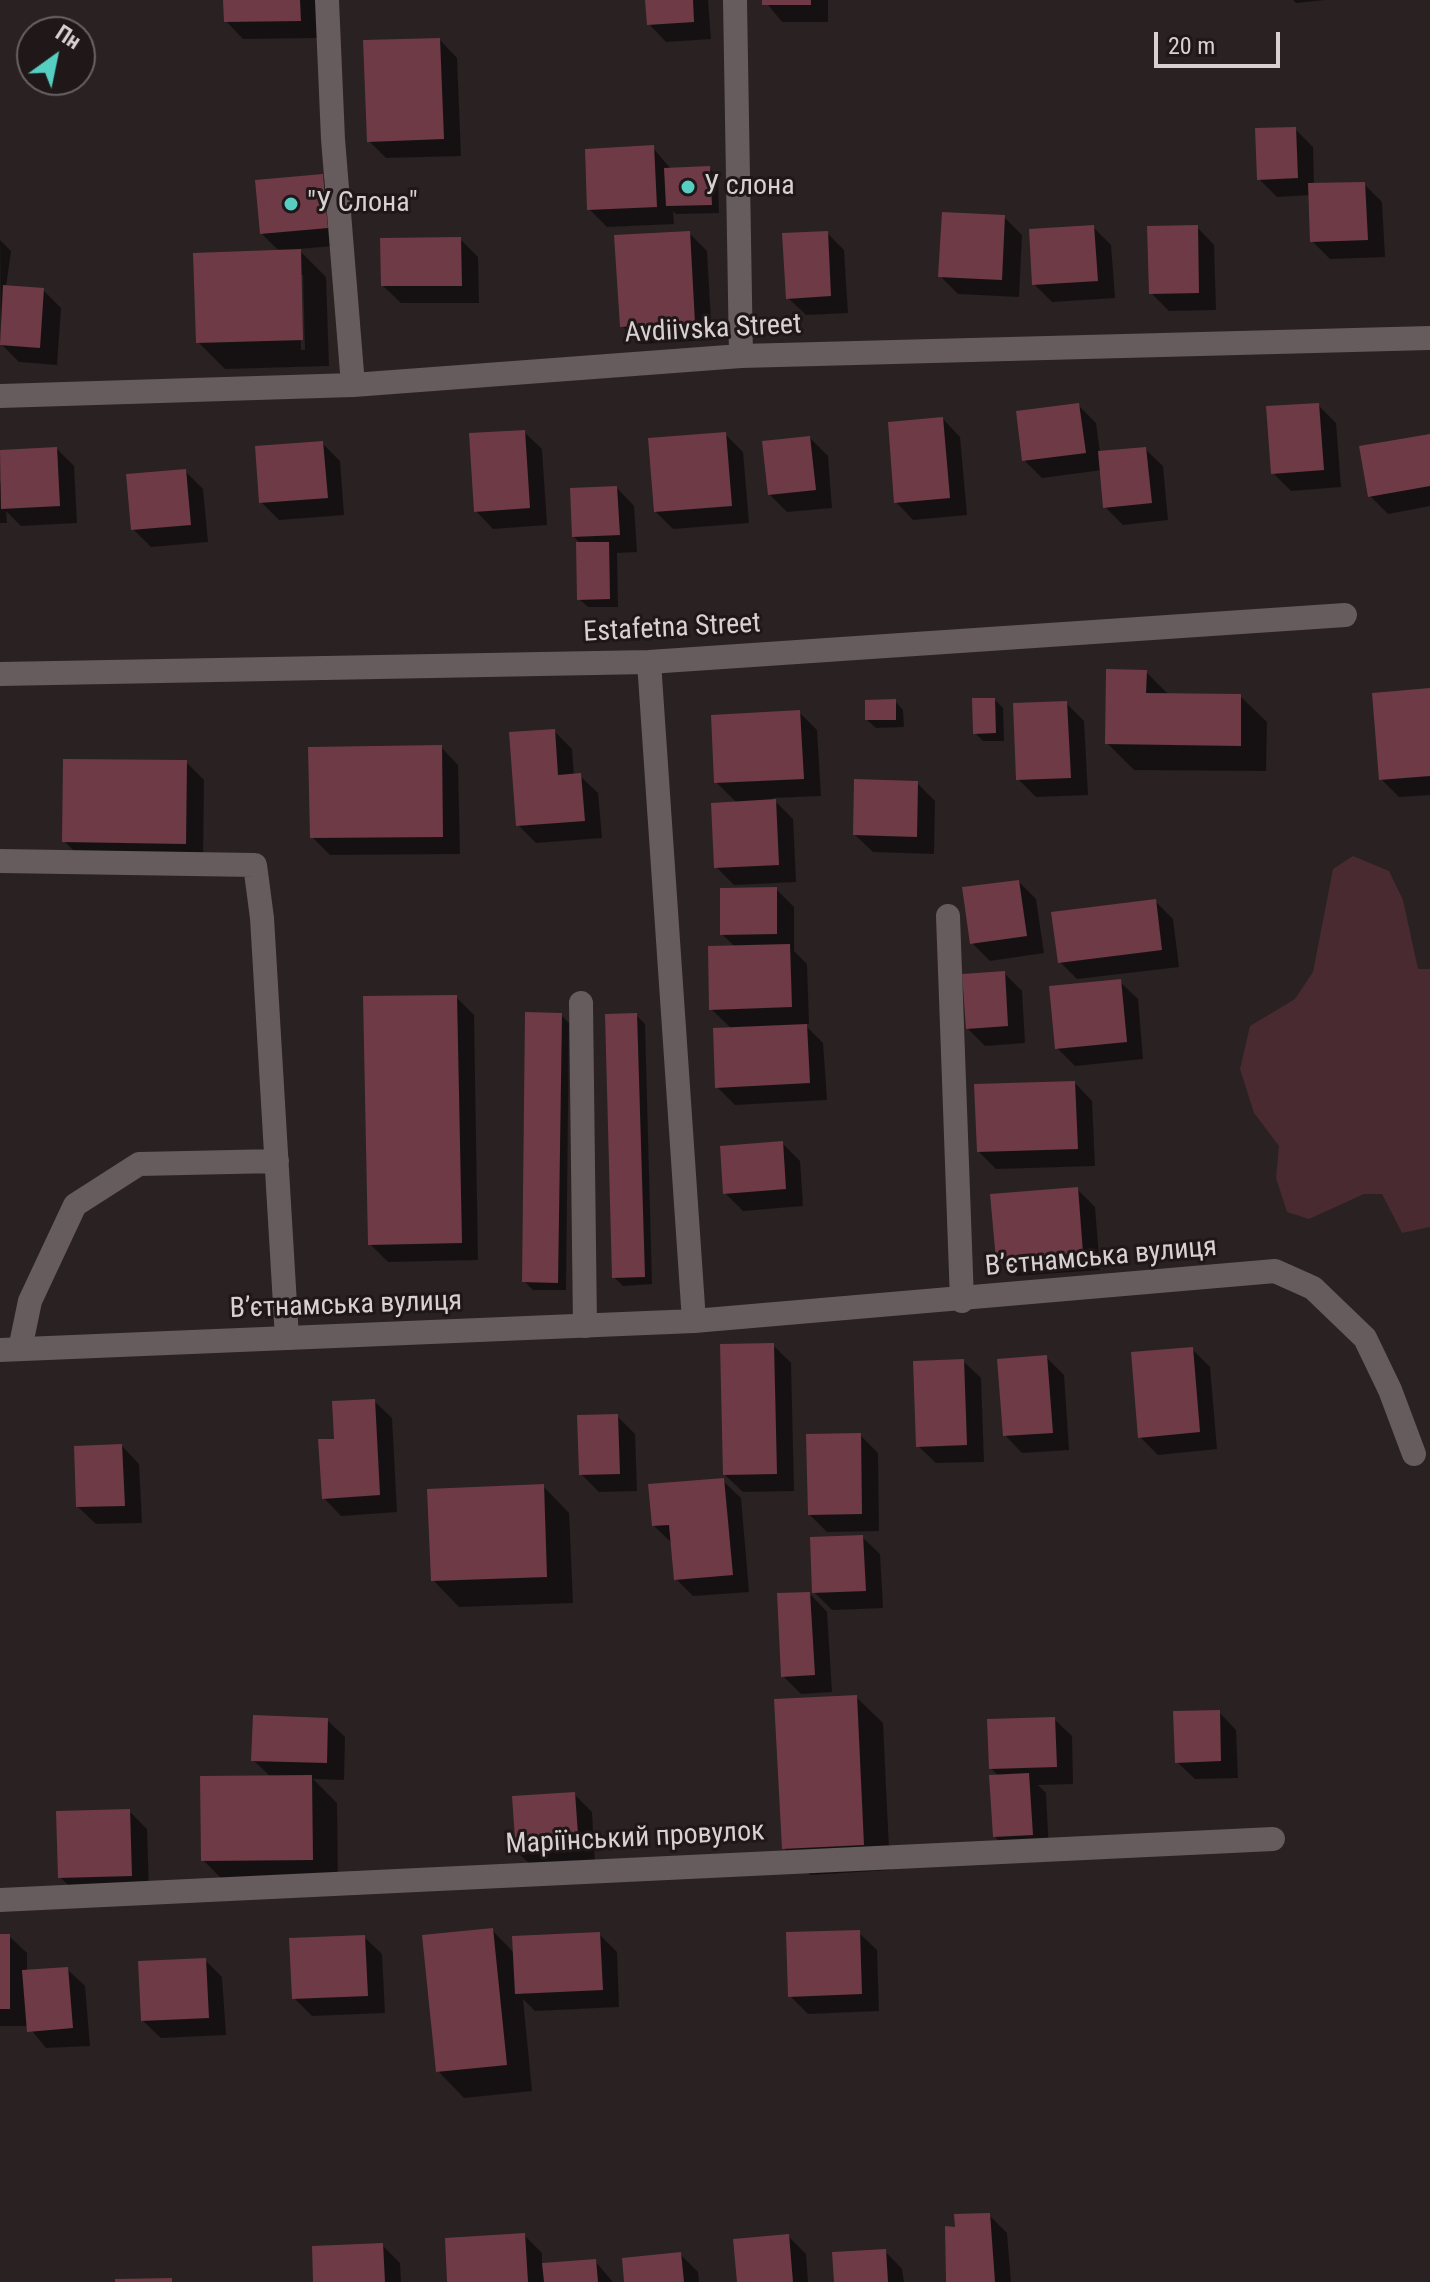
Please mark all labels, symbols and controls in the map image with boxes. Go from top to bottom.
north arrow [16,16,96,96]
scale bar [1158,16,1284,66]
text: Пн [51,20,85,54]
text: 20 m [1168,32,1215,60]
place label: У слона [704,170,795,204]
marker: У слона [679,178,697,196]
place label: "У Слона" [307,187,418,221]
marker: "У Слона" [282,195,300,213]
street label: Avdiivska Street [624,309,802,351]
street label: Estafetna Street [583,608,761,650]
street label: Вʼєтнамська вулиця [984,1231,1218,1285]
street label: Вʼєтнамська вулиця [229,1285,463,1327]
street label: Маріїнський провулок [505,1815,765,1863]

